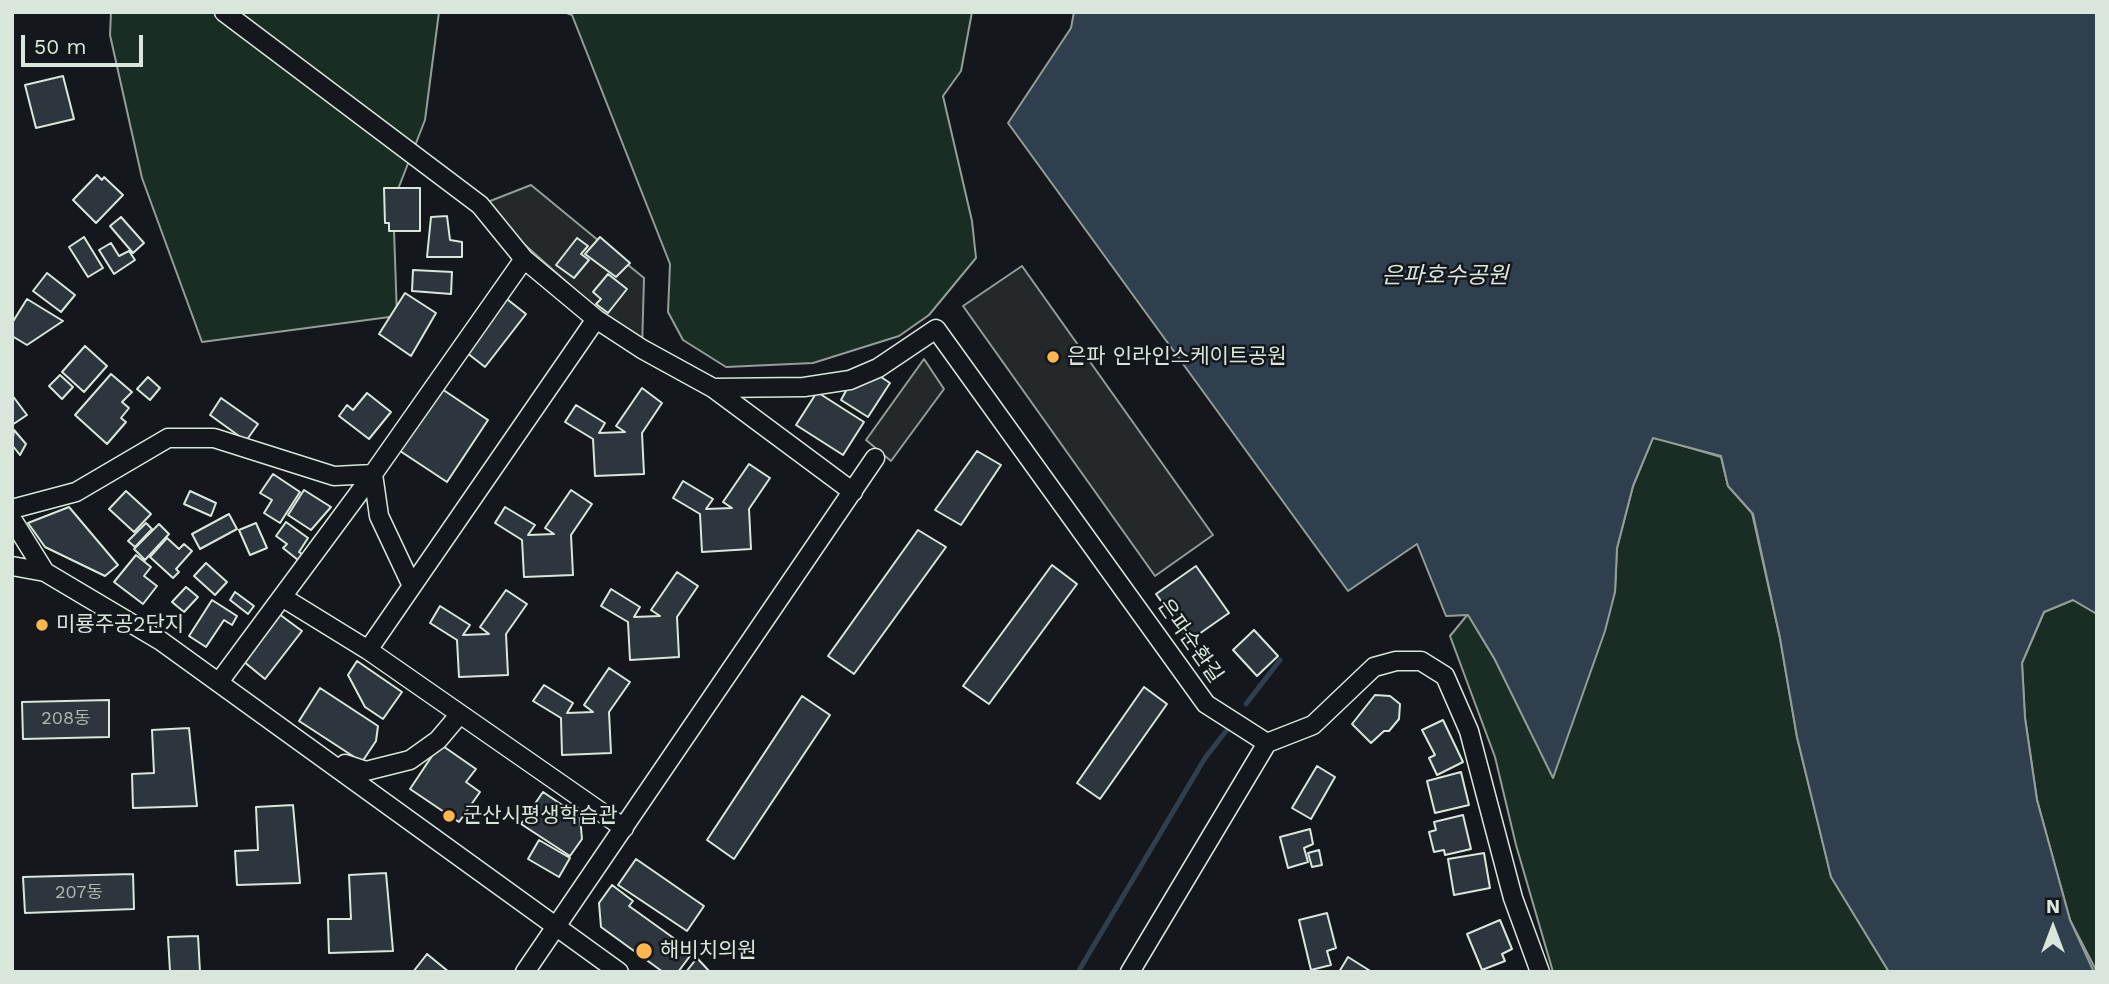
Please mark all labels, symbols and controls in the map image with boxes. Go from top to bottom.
scale bar [24,21,147,65]
text: 50 m [34,34,86,59]
water label: 은파호수공원 [1382,262,1508,290]
place label: 은파 인라인스케이트공원 [1067,344,1287,370]
marker: 은파 인라인스케이트공원 [1045,349,1061,365]
street label: 은파순환길 [1152,594,1228,688]
place label: 미룡주공2단지 [56,612,184,638]
marker: 미룡주공2단지 [34,617,50,633]
house number: 208동 [41,708,91,730]
place label: 군산시평생학습관 [463,803,618,829]
marker: 군산시평생학습관 [441,808,457,824]
house number: 207동 [55,882,103,904]
north arrow [2018,893,2088,963]
text: N [2046,895,2060,918]
place label: 해비치의원 [660,938,757,964]
marker: 해비치의원 [634,941,654,961]

